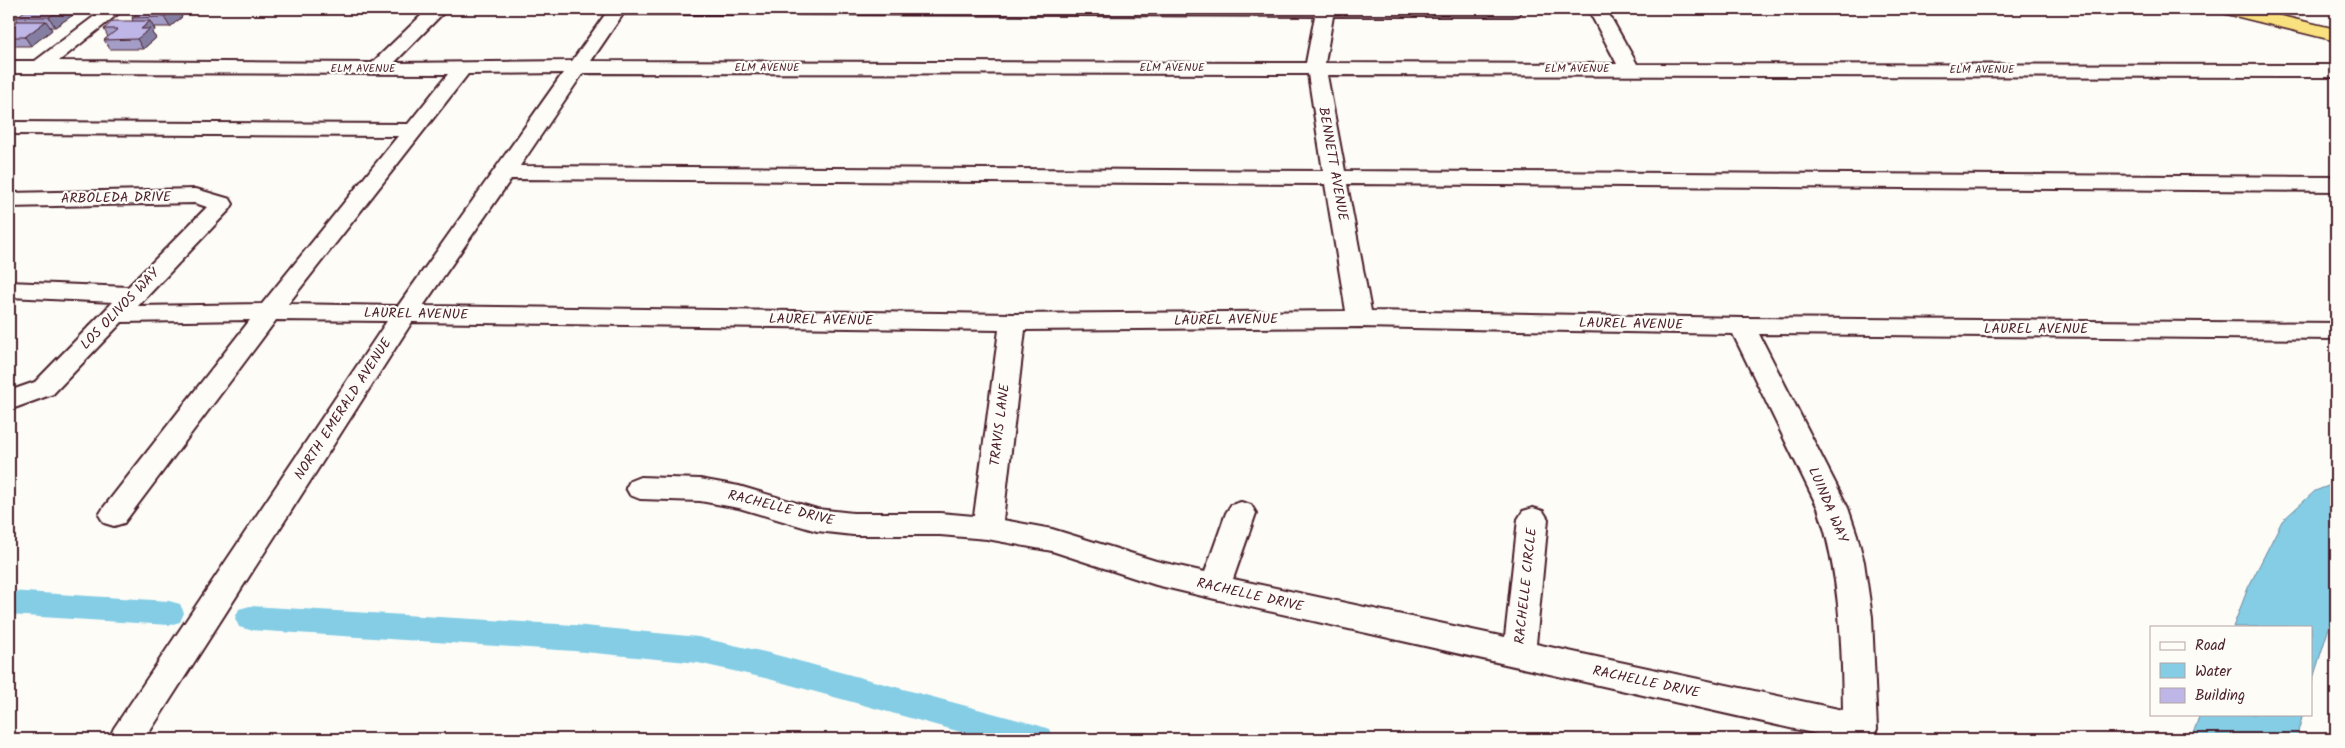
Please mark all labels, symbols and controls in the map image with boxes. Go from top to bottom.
street label: ELM AVENUE [735,59,800,77]
street label: ELM AVENUE [1140,59,1205,77]
street label: ELM AVENUE [331,60,396,78]
street label: ELM AVENUE [1545,60,1610,78]
street label: ELM AVENUE [1950,61,2015,79]
street label: BENNETT AVENUE [1312,105,1354,223]
street label: ARBOLEDA DRIVE [61,186,172,210]
street label: LOS OLIVOS WAY [75,262,166,355]
street label: LAUREL AVENUE [364,302,469,326]
street label: LAUREL AVENUE [769,308,874,332]
street label: LAUREL AVENUE [1174,308,1279,332]
street label: LAUREL AVENUE [1579,312,1684,336]
street label: LAUREL AVENUE [1984,318,2089,340]
street label: NORTH EMERALD AVENUE [289,333,398,484]
street label: TRAVIS LANE [984,382,1016,467]
street label: LUINDA WAY [1802,464,1854,547]
street label: RACHELLE DRIVE [725,484,837,532]
street label: RACHELLE CIRCLE [1509,526,1543,645]
street label: RACHELLE DRIVE [1194,572,1306,618]
legend [2150,626,2312,716]
text: Road [2195,634,2226,658]
street label: RACHELLE DRIVE [1590,660,1702,704]
text: Water [2195,660,2232,684]
text: Building [2195,684,2245,708]

